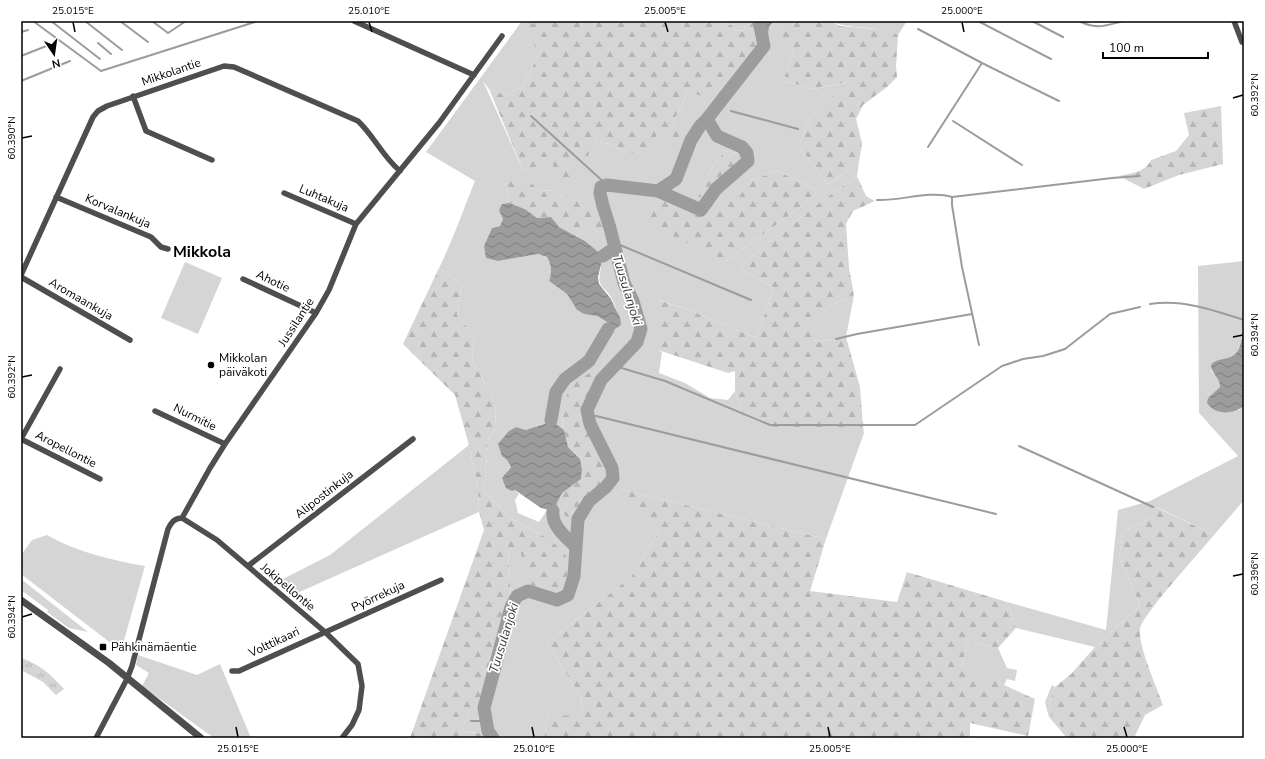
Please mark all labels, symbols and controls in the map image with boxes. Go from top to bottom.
text: 25.015°E [52,4,94,18]
text: 25.010°E [348,4,390,18]
text: 25.005°E [644,4,686,18]
text: 25.000°E [941,4,983,18]
north arrow [34,34,74,74]
scale bar [1103,34,1208,60]
text: 100 m [1109,40,1144,56]
street label: Mikkolantie [139,54,203,90]
text: N [50,55,62,71]
text: 60.392°N [1248,73,1262,117]
text: 60.390°N [5,116,19,160]
street label: Luhtakuja [297,180,351,216]
street label: Korvalankuja [83,190,153,232]
district label: Mikkola [173,241,231,263]
water label: Tuusulanjoki [608,252,647,328]
street label: Ahotie [254,266,292,296]
street label: Aromaankuja [46,274,116,324]
street label: Jussilantie [274,295,318,350]
text: 60.394°N [1248,313,1262,357]
place label: Mikkolan päiväkoti [219,350,267,380]
text: 60.392°N [5,355,19,399]
marker: Mikkolan päiväkoti [206,360,216,370]
street label: Nurmitie [171,400,219,434]
street label: Aropellontie [33,427,99,471]
street label: Alipostinkuja [291,466,357,522]
text: 60.396°N [1248,552,1262,596]
street label: Jokipellontie [257,559,319,615]
street label: Pyörrekuja [349,577,407,615]
text: 60.394°N [5,595,19,639]
water label: Tuusulanjoki [485,600,524,676]
street label: Volttikaari [245,623,302,661]
place label: Pähkinämäentie [111,639,197,655]
marker: Pähkinämäentie [98,642,108,652]
text: 25.015°E [217,742,259,756]
text: 25.010°E [513,742,555,756]
text: 25.005°E [809,742,851,756]
text: 25.000°E [1106,742,1148,756]

